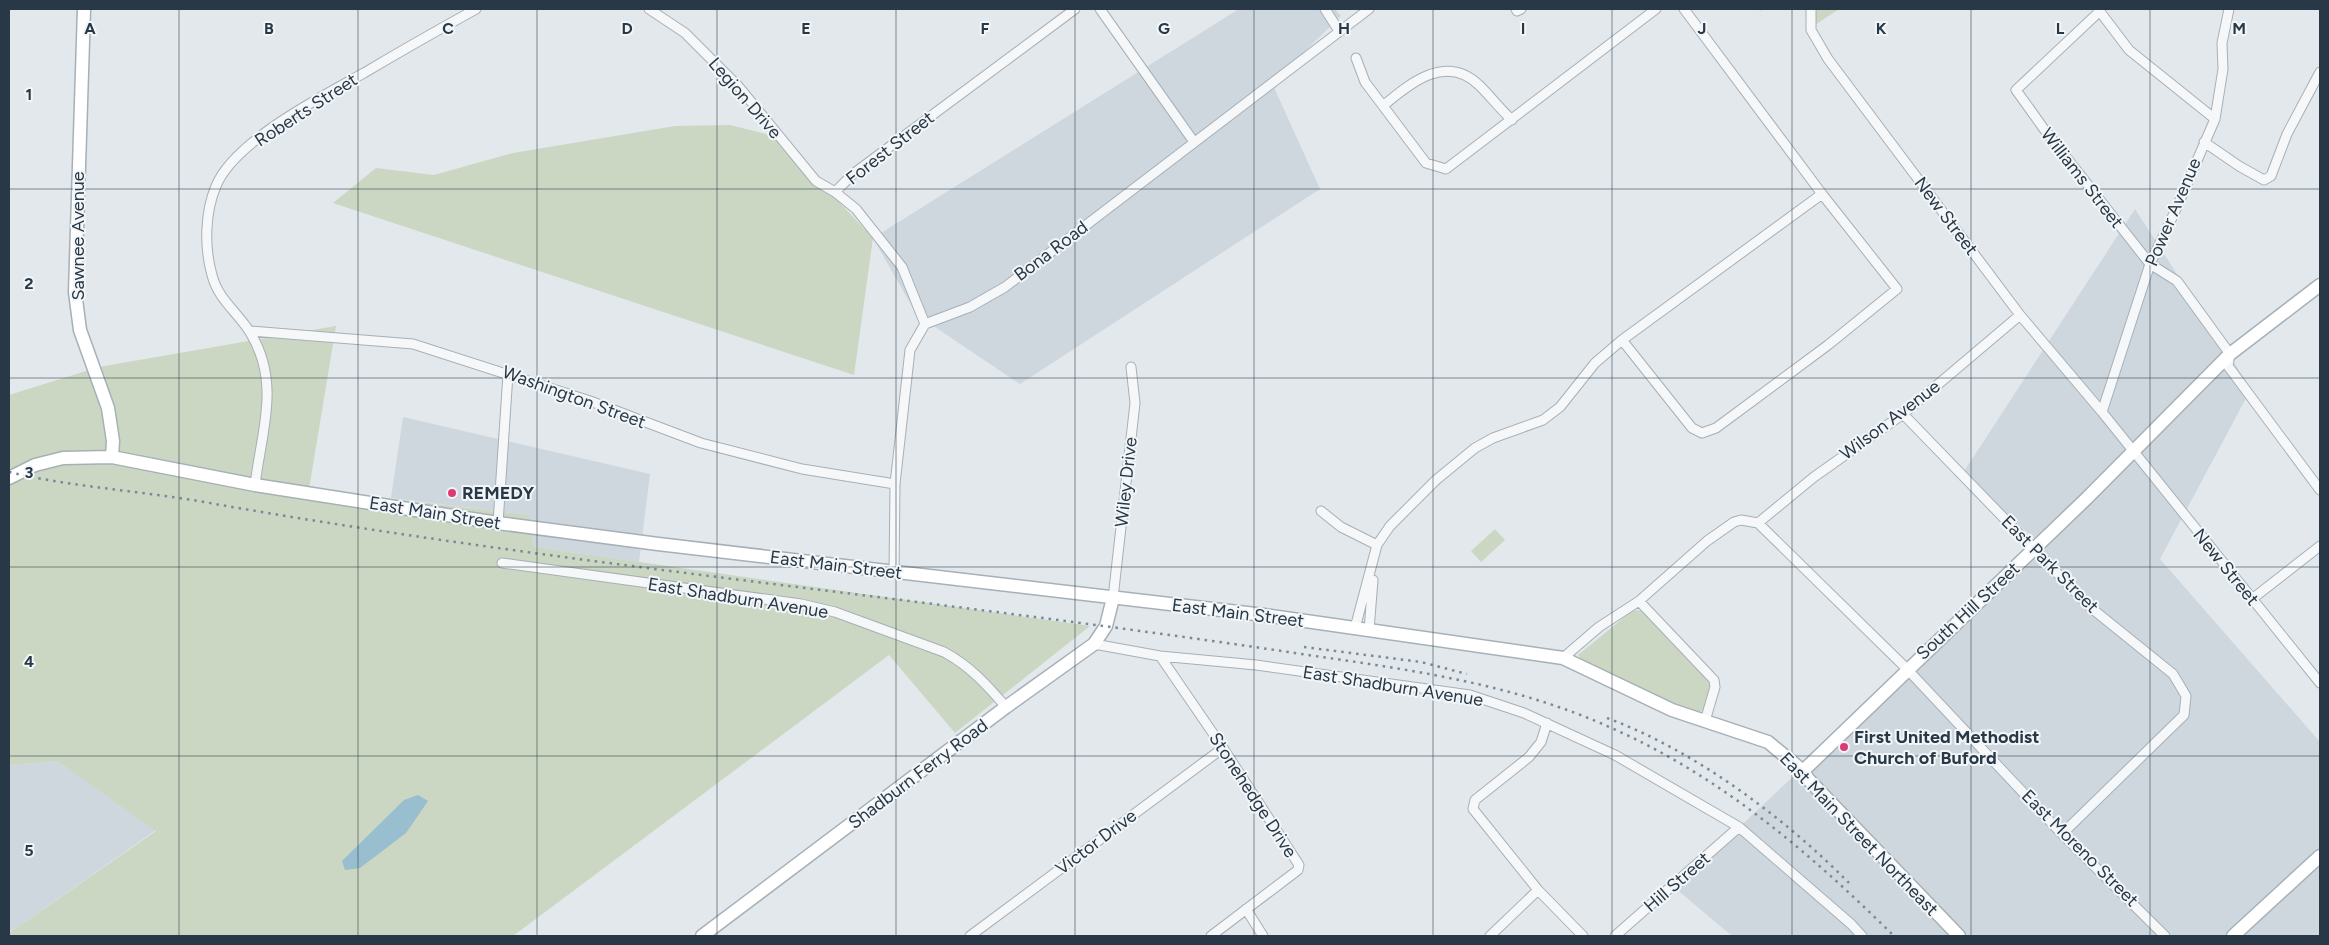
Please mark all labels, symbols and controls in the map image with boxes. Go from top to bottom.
text: A [84,19,96,38]
text: B [264,19,274,38]
text: C [442,19,454,38]
text: D [621,19,633,38]
text: E [801,19,811,38]
text: F [981,19,990,38]
text: G [1158,19,1170,38]
text: H [1338,19,1350,38]
text: I [1521,19,1525,38]
text: J [1698,19,1706,38]
text: K [1876,19,1887,38]
text: L [2056,19,2065,38]
text: M [2232,19,2246,38]
street label: Legion Drive [704,53,786,143]
street label: Roberts Street [250,68,362,151]
text: 1 [26,85,32,104]
street label: Forest Street [841,107,939,189]
street label: Williams Street [2036,123,2128,233]
street label: Power Avenue [2140,154,2206,269]
street label: Sawnee Avenue [67,171,89,301]
street label: New Street [1909,172,1983,260]
street label: Bona Road [1010,216,1092,286]
text: 2 [24,274,34,293]
street label: Washington Street [499,361,649,433]
street label: Wilson Avenue [1836,375,1945,465]
street label: Wiley Drive [1110,436,1142,528]
text: 3 [25,463,34,482]
place label: REMEDY [462,482,534,504]
marker: REMEDY [446,487,458,499]
street label: East Main Street [368,492,503,534]
street label: East Park Street [1997,511,2103,617]
street label: New Street [2188,524,2264,610]
street label: East Main Street [769,546,904,584]
street label: South Hill Street [1912,557,2024,664]
street label: East Shadburn Avenue [646,573,830,623]
street label: East Main Street [1171,594,1306,632]
text: 4 [24,652,34,671]
street label: East Shadburn Avenue [1301,661,1485,711]
street label: Shadburn Ferry Road [844,714,992,834]
place label: First United Methodist Church of Buford [1854,726,2039,769]
street label: Stonehedge Drive [1204,728,1302,862]
marker: First United Methodist Church of Buford [1838,741,1850,753]
street label: East Main Street Northeast [1775,748,1943,921]
street label: East Moreno Street [2017,785,2143,911]
street label: Victor Drive [1051,804,1141,880]
text: 5 [24,841,34,860]
street label: Hill Street [1639,847,1715,917]

